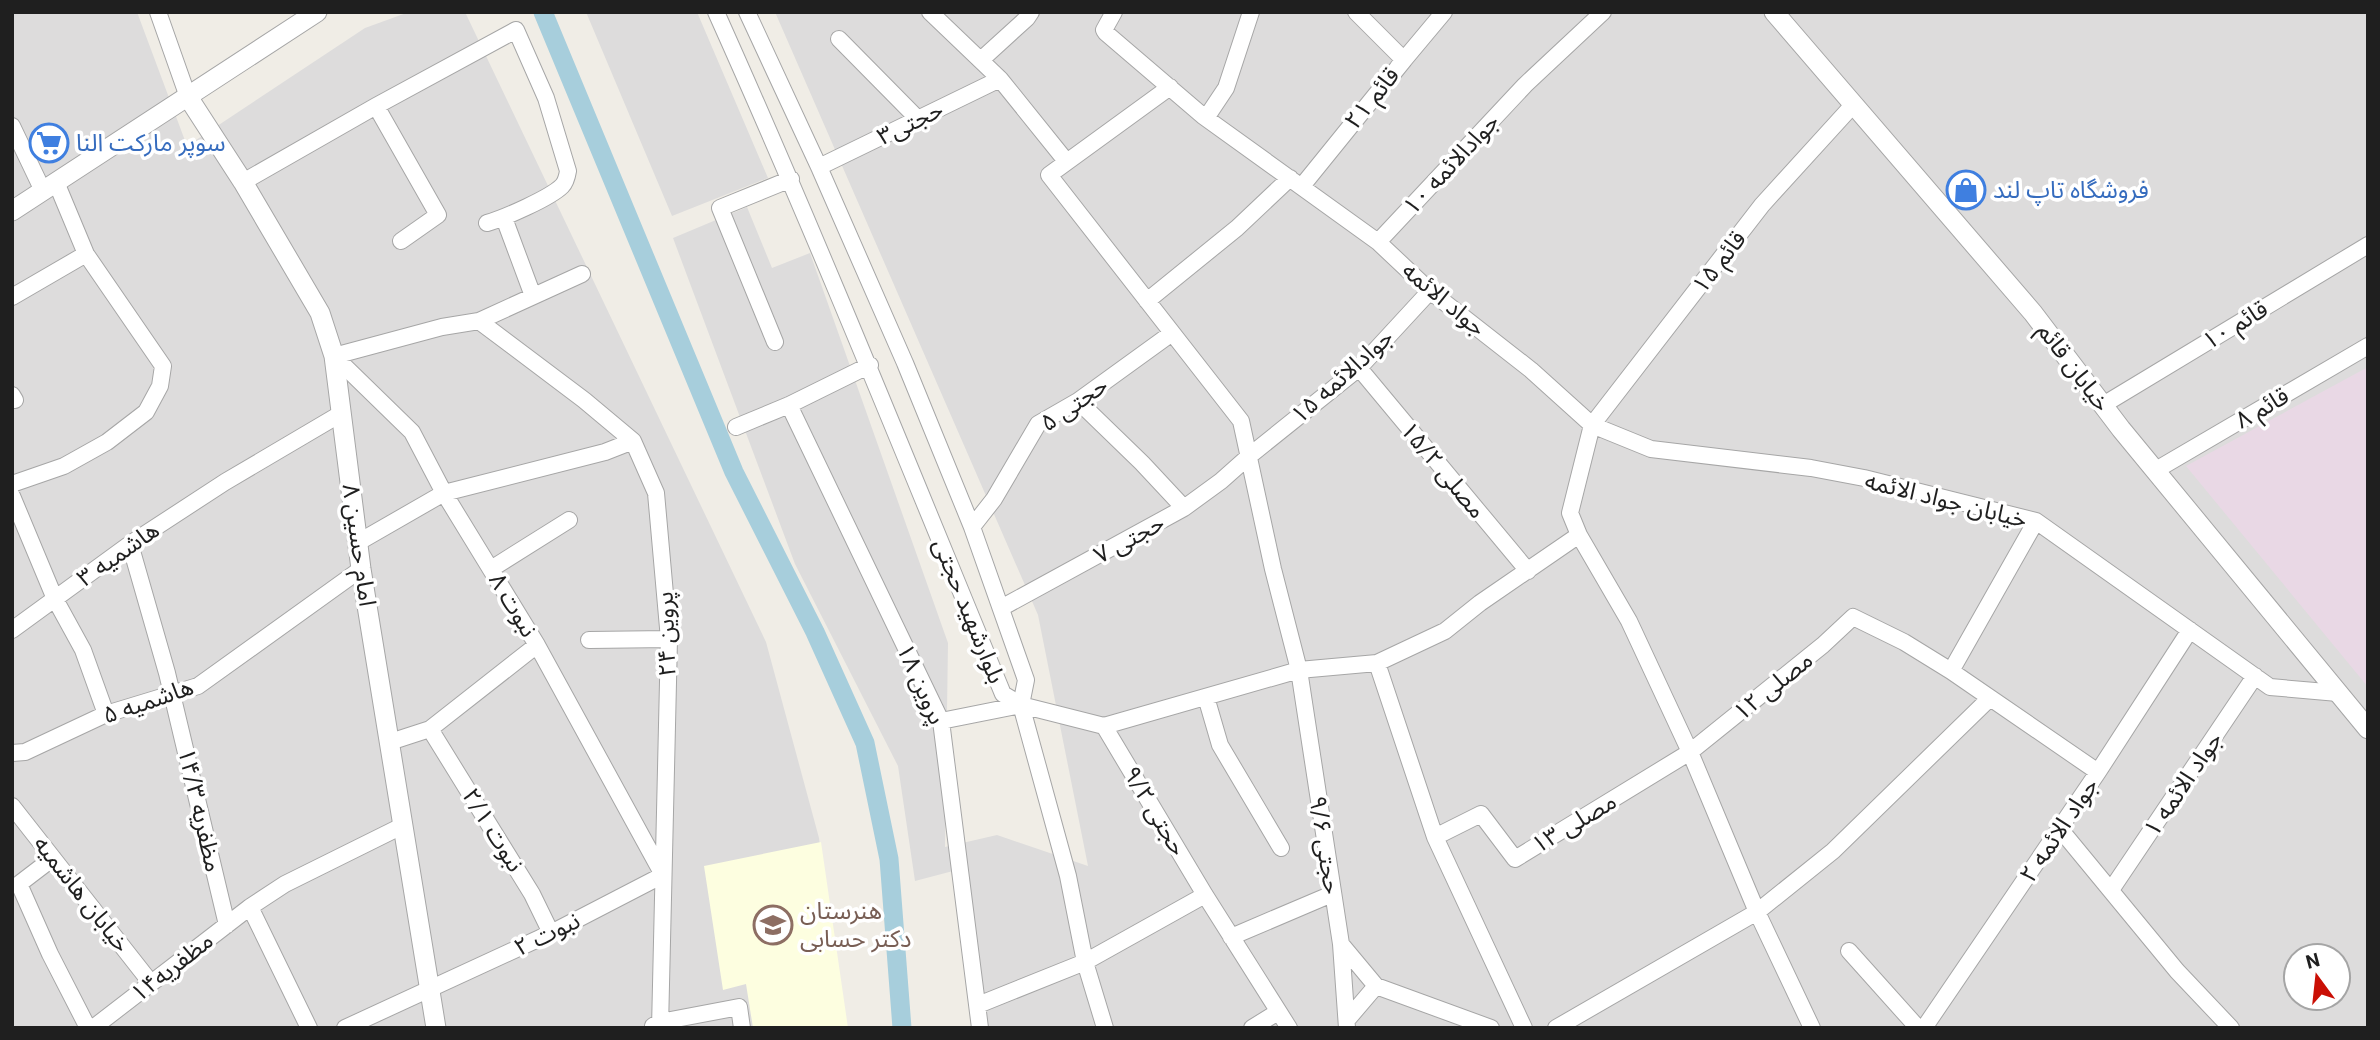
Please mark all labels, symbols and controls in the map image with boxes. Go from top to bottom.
street label: قائم ۲۱ [1339,62,1408,136]
street label: حجتی۳ [873,95,947,151]
street label: جوادالائمه ۱۰ [1397,108,1505,220]
supermarket icon: سوپر مارکت النا [28,122,70,164]
place label: سوپر مارکت النا [76,129,225,158]
shop icon: فروشگاه تاپ لند [1945,169,1987,211]
place label: فروشگاه تاپ لند [1993,176,2149,206]
street label: قائم ۱۵ [1686,225,1754,300]
street label: جواد الائمه [1397,256,1491,342]
street label: قائم ۱۰ [2197,295,2274,358]
street label: خیابان قائم [2029,317,2116,419]
street label: جوادالائمه ۱۵ [1285,323,1399,429]
street label: حجتی ۵ [1035,371,1113,437]
street label: قائم ۸ [2230,382,2295,437]
street label: مصلی ۱۵/۲ [1395,416,1491,524]
street label: خیابان جواد الائمه [1862,466,2030,534]
street label: امام حسین ۸ [333,482,381,609]
street label: حجتی ۷ [1089,508,1169,570]
street label: هاشمیه ۳ [72,516,164,592]
street label: بلوارشهید حجتی [927,535,1011,687]
street label: نبوت ۸ [483,568,543,642]
street label: پروین ۲۴ [651,591,683,677]
street label: پروین ۱۸ [890,639,951,729]
street label: مصلی ۱۲ [1728,646,1818,726]
street label: هاشمیه ۵ [99,672,197,730]
street label: جواد الائمه ۱ [2138,726,2228,842]
street label: مظفریه ۱۴/۳ [172,745,228,875]
street label: حجتی ۹/۲ [1117,761,1193,861]
street label: جواد الائمه ۲ [2014,772,2104,888]
street label: نبوت ۲/۱ [456,783,530,877]
street label: مصلی ۱۳ [1527,787,1621,859]
street label: حجتی ۹/۶ [1303,794,1347,896]
street label: خیابان هاشمیه [28,830,136,958]
place label: هنرستان دکتر حسابی [800,897,911,953]
school or university icon: هنرستان دکتر حسابی [752,904,794,946]
street label: نبوت ۲ [510,906,584,962]
street label: مظفریه۱۴ [125,926,219,1008]
north arrow [2282,942,2352,1012]
text: N [2303,948,2322,974]

